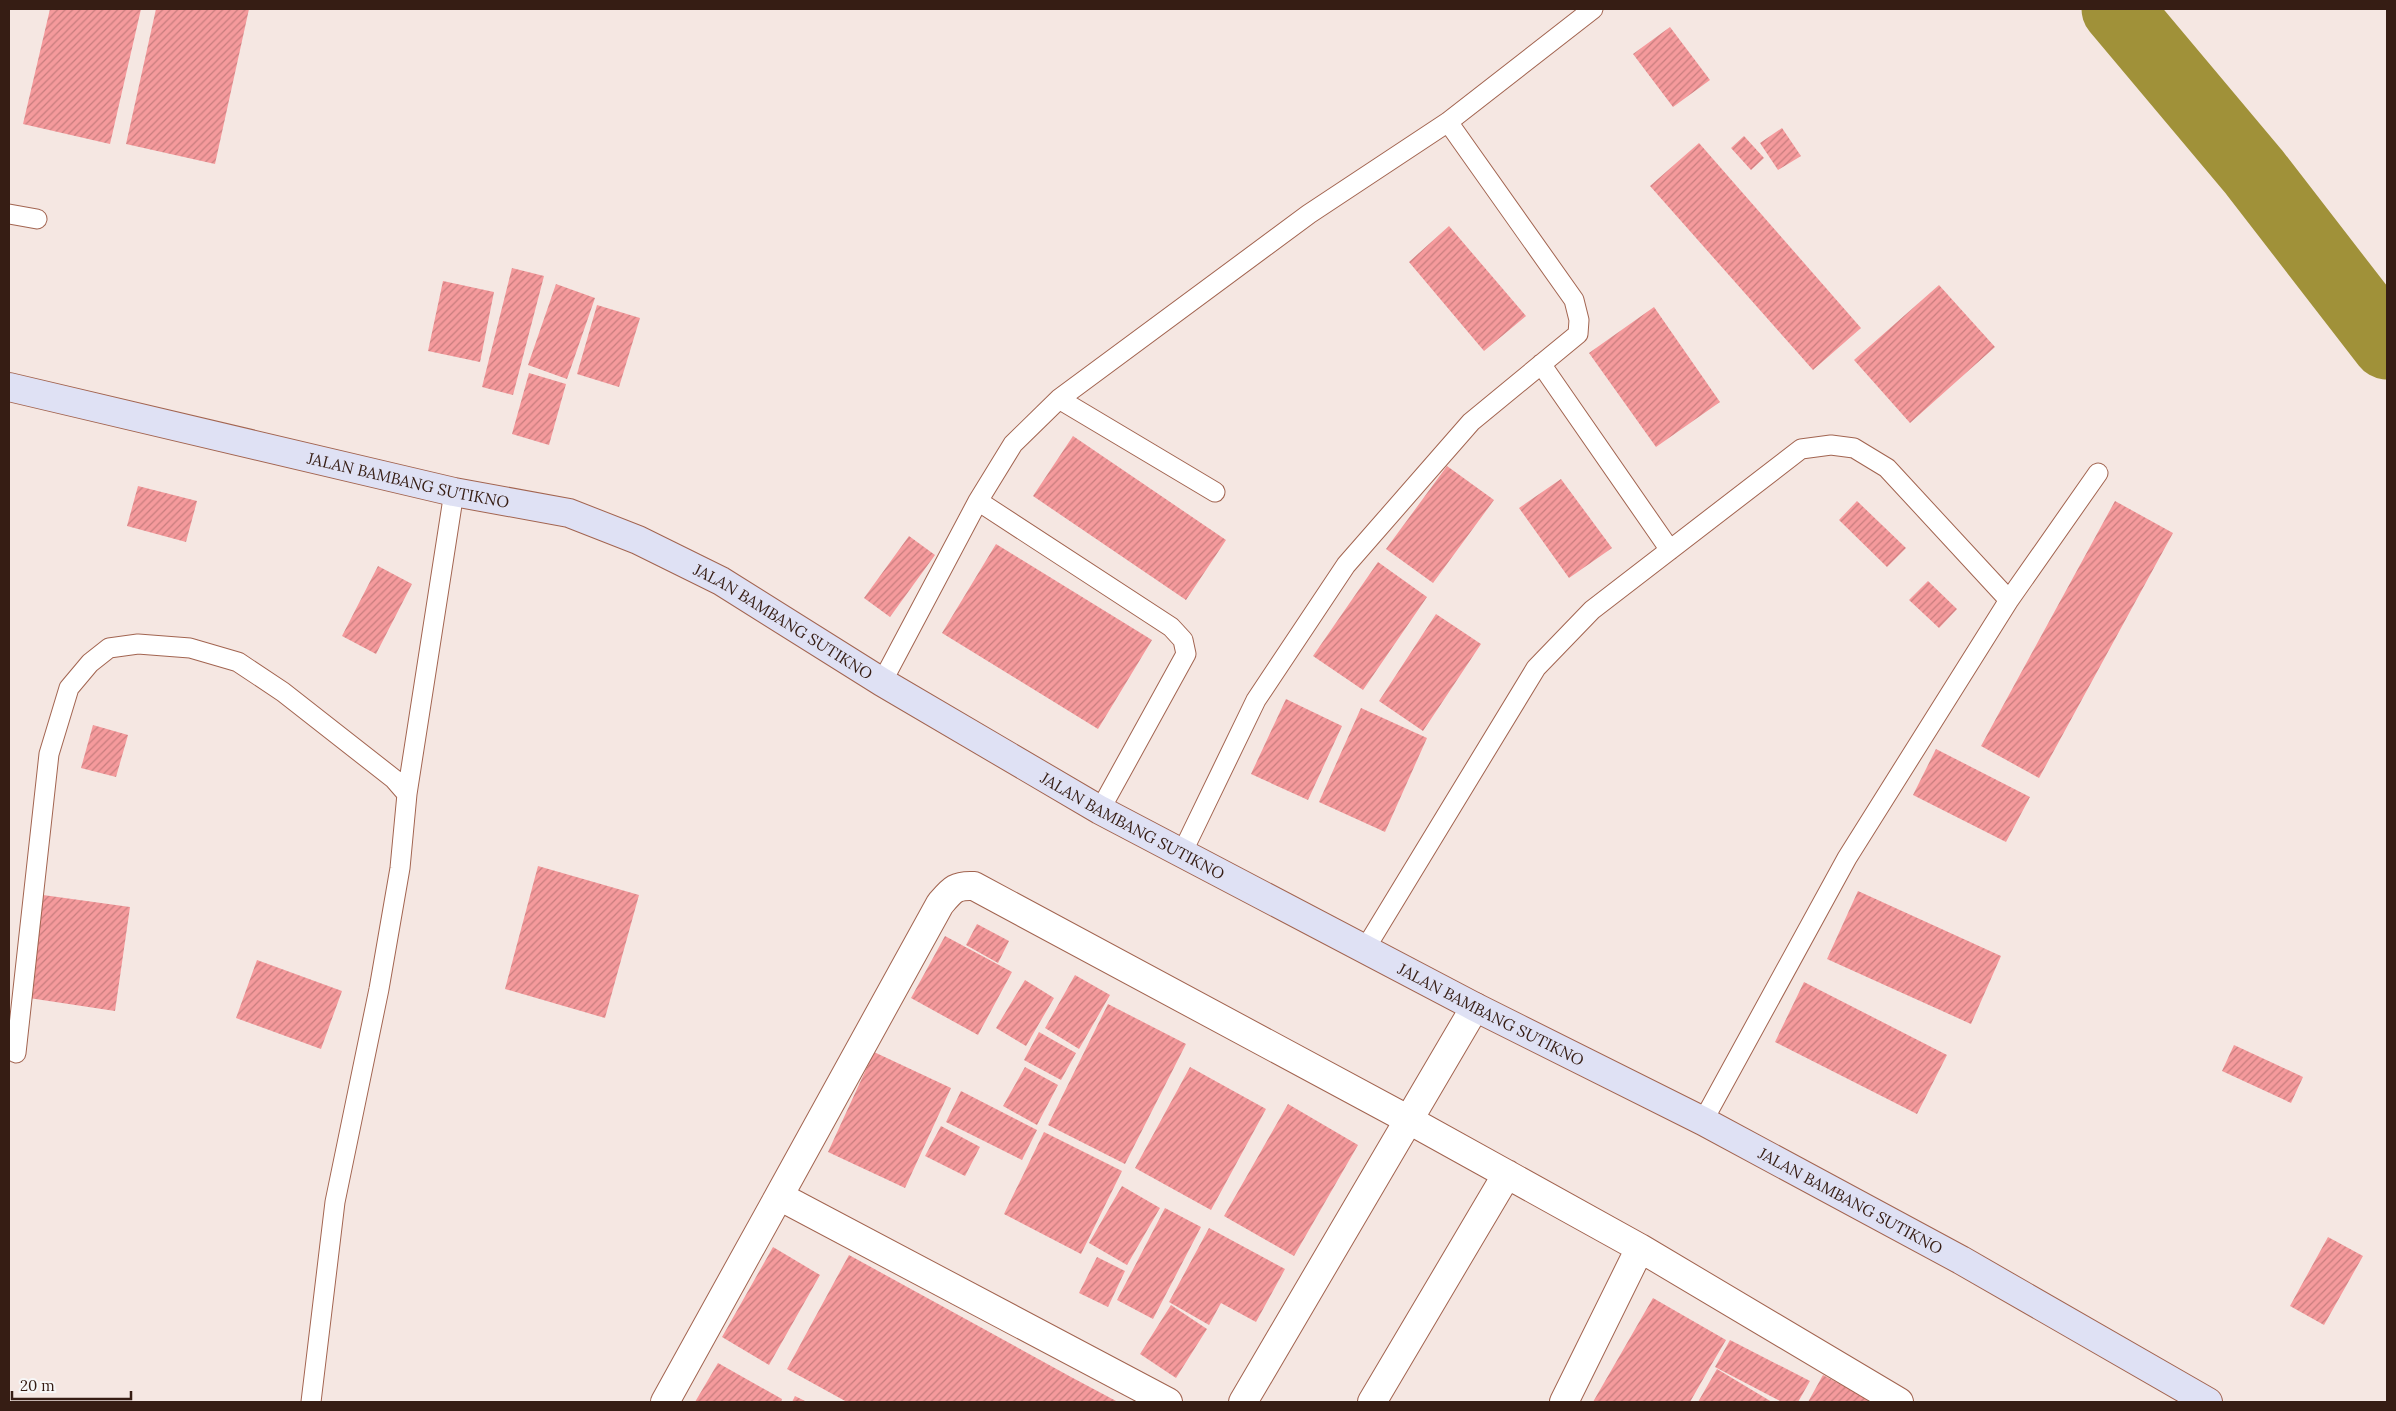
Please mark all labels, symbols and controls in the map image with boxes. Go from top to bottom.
street label: JALAN BAMBANG SUTIKNO [304,448,511,512]
street label: JALAN BAMBANG SUTIKNO [690,559,877,684]
street label: JALAN BAMBANG SUTIKNO [1036,767,1228,884]
street label: JALAN BAMBANG SUTIKNO [1394,958,1588,1070]
street label: JALAN BAMBANG SUTIKNO [1754,1142,1946,1258]
scale bar [12,1368,131,1400]
text: 20 m [20,1376,55,1395]

